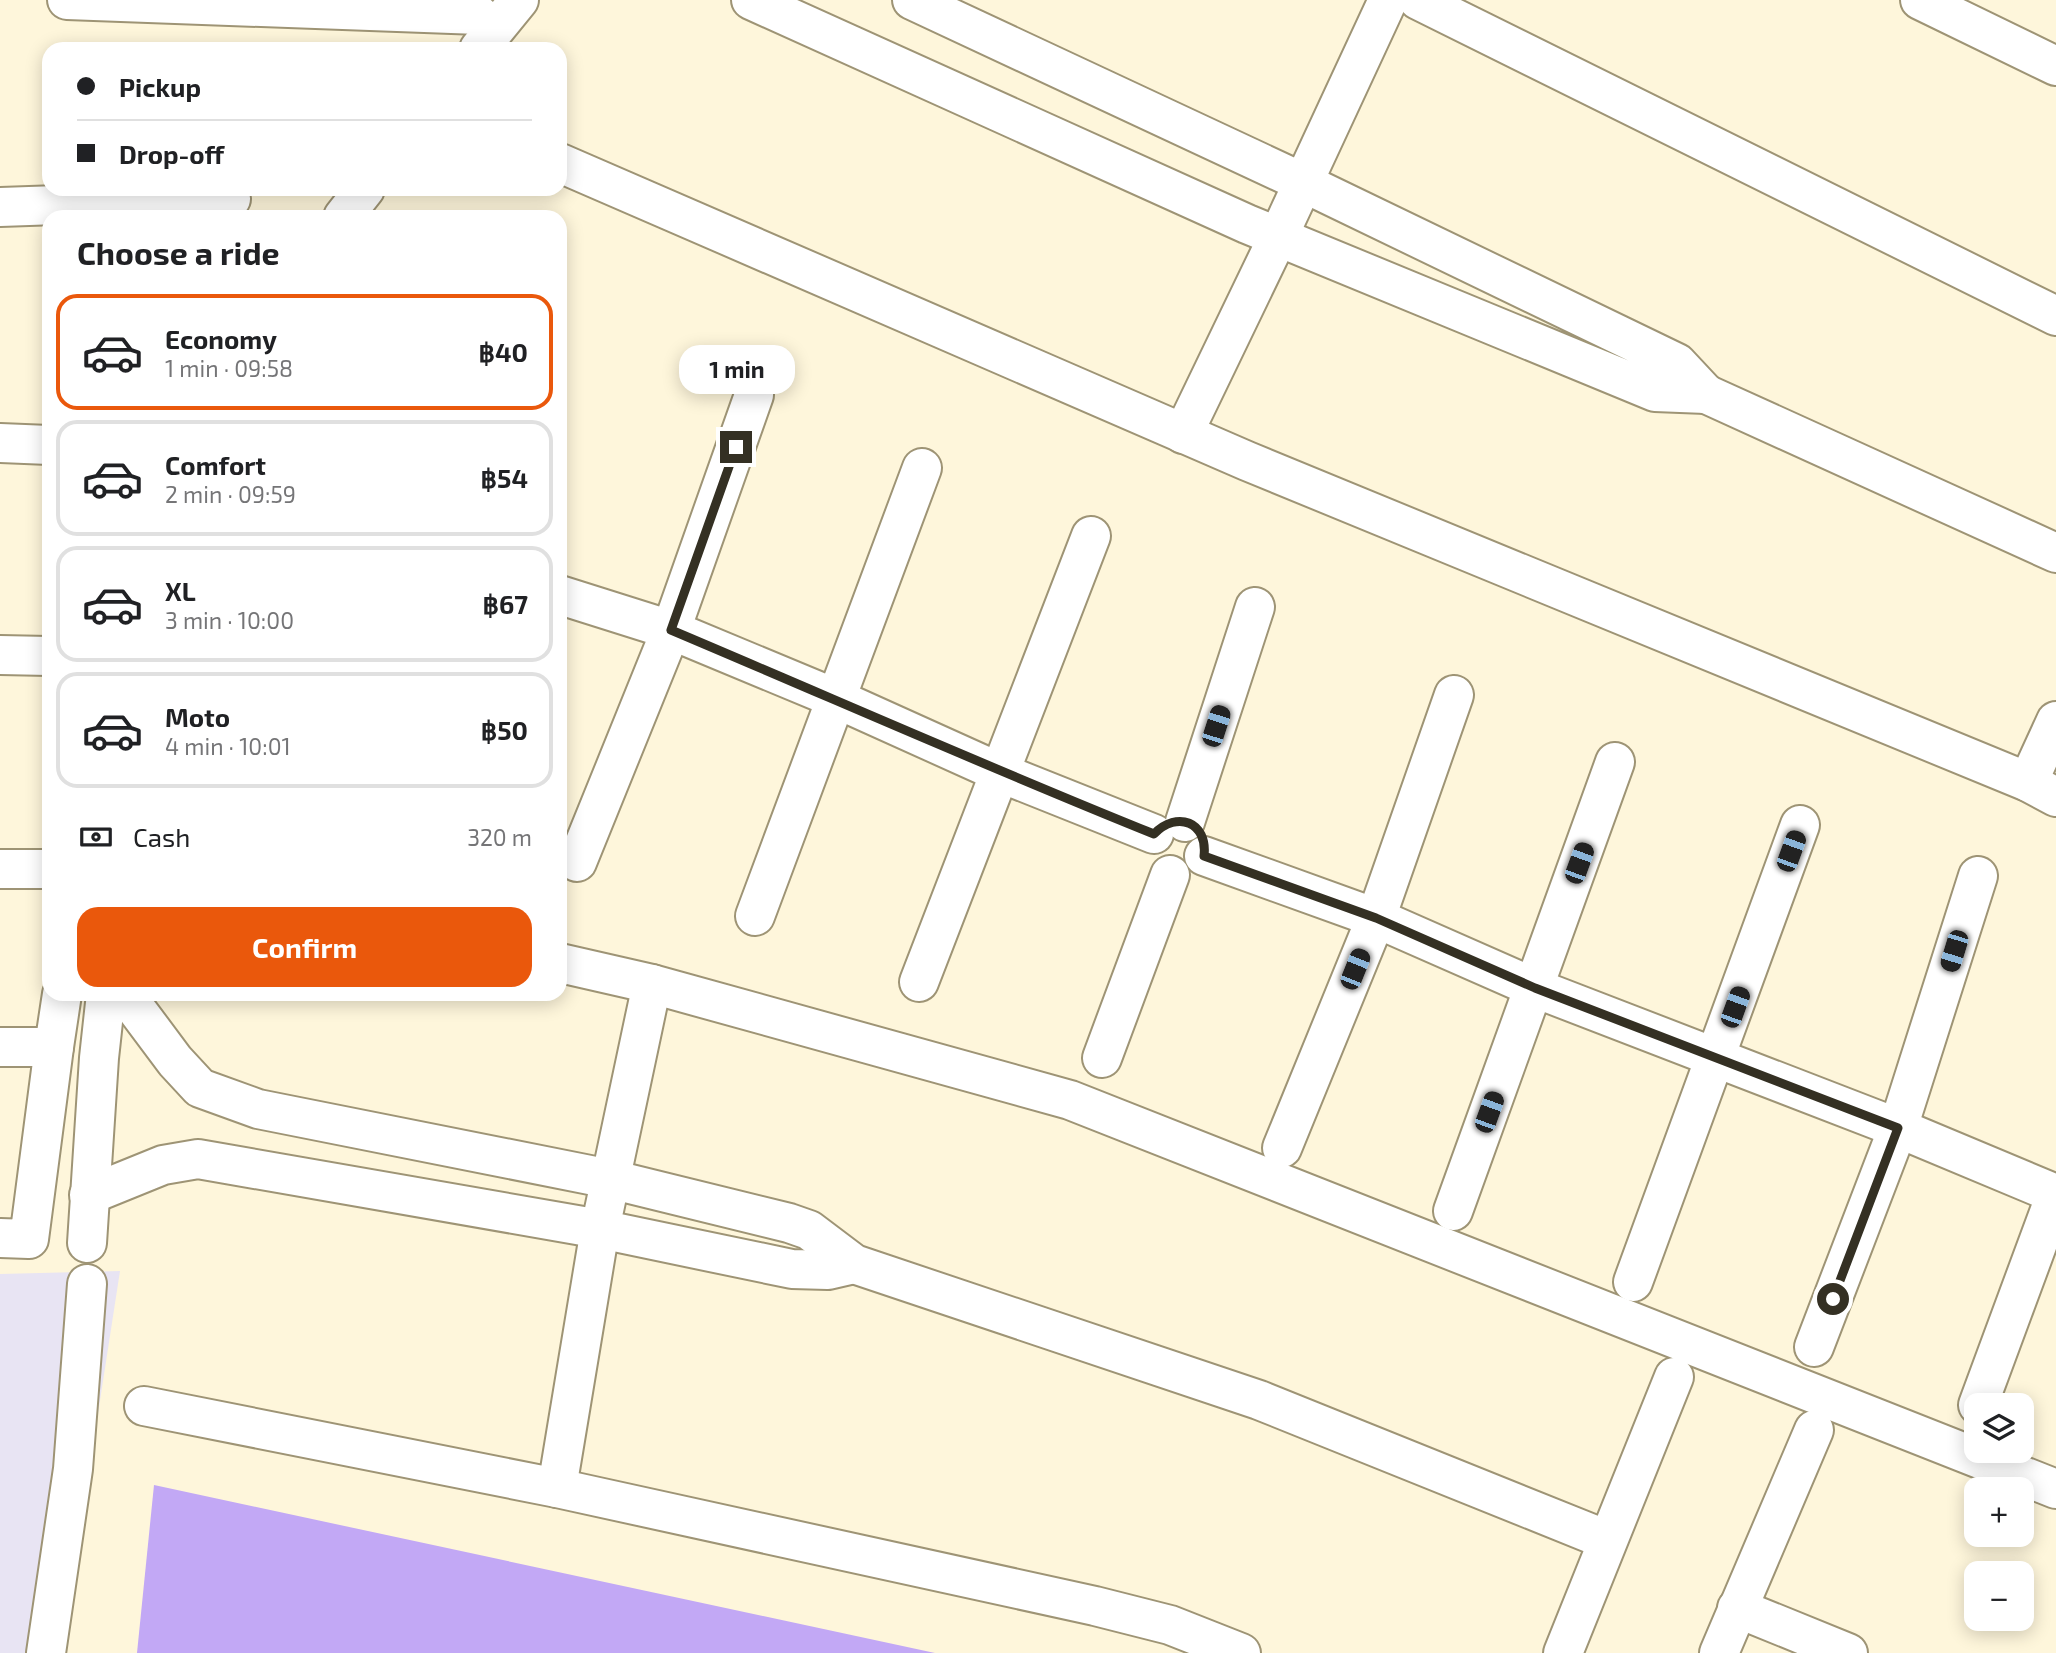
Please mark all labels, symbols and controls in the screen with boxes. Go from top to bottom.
text: Pickup [119,71,201,102]
text: Drop-off [119,138,224,169]
text: Choose a ride [77,233,280,271]
icon: car [81,321,144,384]
text: Economy [165,323,277,354]
text: ฿40 [478,336,528,367]
callout: 1 min [678,346,794,394]
text: 1 min · 09:58 [165,354,293,382]
text: 1 min [709,355,765,383]
route end [720,431,752,463]
icon: car [81,447,144,510]
text: Comfort [165,449,266,480]
text: ฿54 [481,462,528,493]
text: 2 min · 09:59 [165,480,296,508]
icon: car [81,573,144,636]
text: XL [165,575,196,606]
text: ฿67 [482,588,528,619]
text: 3 min · 10:00 [165,606,294,634]
icon: car [81,699,144,762]
text: Moto [165,701,230,732]
car [1200,703,1233,749]
text: ฿50 [481,714,528,745]
text: 4 min · 10:01 [165,732,291,760]
icon: cash [77,818,115,856]
text: Cash [133,821,190,852]
text: 320 m [467,823,532,851]
car [1774,828,1809,874]
car [1562,840,1597,886]
button: Confirm [77,907,532,987]
car [1938,928,1971,974]
car [1338,946,1373,992]
car [1718,984,1753,1030]
car [1472,1089,1507,1135]
route start [1817,1283,1849,1315]
map controls [1964,1393,2034,1631]
button: layers [1964,1393,2034,1463]
button: + [1964,1477,2034,1547]
button: − [1964,1561,2034,1631]

